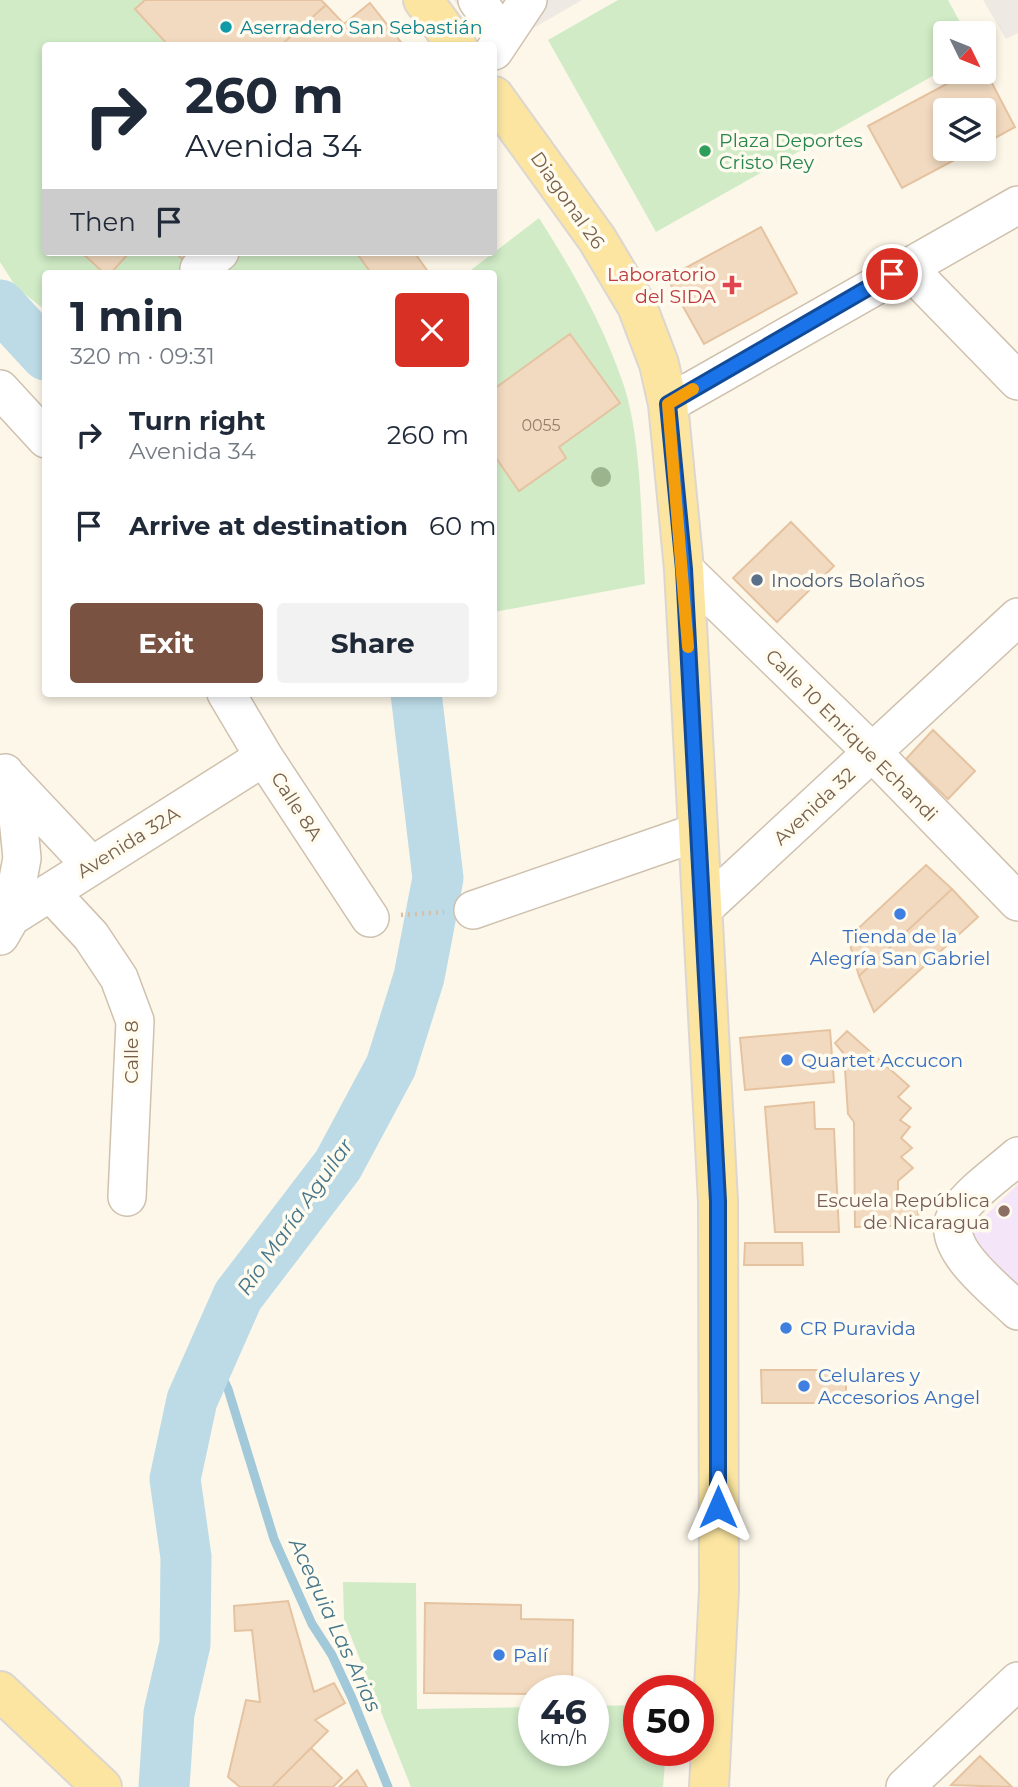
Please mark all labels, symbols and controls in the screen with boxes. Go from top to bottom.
place label: Aserradero San Sebastián [240,16,483,39]
marker: Aserradero San Sebastián [218,19,234,35]
north arrow [933,21,996,84]
map controls [933,21,996,161]
text: 260 m [185,66,344,125]
icon: right [70,70,161,161]
button: layers [933,98,996,161]
text: Avenida 34 [185,126,362,165]
place label: Plaza Deportes Cristo Rey [719,129,863,174]
marker: Plaza Deportes Cristo Rey [697,143,713,159]
street label: Diagonal 26 [526,147,610,253]
icon: arrive [150,203,188,241]
text: Then [70,206,136,238]
pin [862,244,922,304]
icon: arrive [873,255,911,293]
place label: Laboratorio del SIDA [607,263,716,308]
marker: Laboratorio del SIDA [722,275,742,295]
text: 1 min [70,290,184,342]
button: close [395,293,469,367]
text: 320 m · 09:31 [70,342,215,370]
text: Turn right [129,405,265,437]
icon: right [70,416,108,454]
house number: 0055 [521,416,561,435]
text: 260 m [387,419,469,451]
text: Avenida 34 [129,437,256,465]
icon: arrive [70,507,108,545]
text: Arrive at destination [129,510,408,542]
text: 60 m [429,510,497,542]
place label: Inodors Bolaños [771,569,925,592]
marker: Inodors Bolaños [749,572,765,588]
button: Exit [70,603,263,683]
button: Share [277,603,469,683]
street label: Calle 10 Enrique Echandi [761,645,942,826]
street label: Avenida 32 [769,763,860,850]
street label: Calle 8A [266,768,327,845]
street label: Avenida 32A [73,802,184,883]
marker: Tienda de la Alegría San Gabriel [892,906,908,922]
place label: Tienda de la Alegría San Gabriel [810,925,990,970]
street label: Calle 8 [120,1020,143,1084]
place label: Quartet Accucon [801,1049,963,1072]
marker: Quartet Accucon [779,1052,795,1068]
water label: Río María Aguilar [231,1133,358,1300]
place label: Escuela República de Nicaragua [816,1189,990,1234]
marker: Escuela República de Nicaragua [996,1203,1012,1219]
place label: CR Puravida [800,1317,916,1340]
marker: CR Puravida [778,1320,794,1336]
place label: Celulares y Accesorios Angel [818,1364,980,1409]
marker: Celulares y Accesorios Angel [796,1378,812,1394]
position arrow [681,1470,755,1544]
water label: Acequia Las Arias [283,1532,387,1716]
place label: Palí [513,1644,549,1667]
marker: Palí [491,1647,507,1663]
speed limit sign: 50 [623,1675,714,1766]
text: 46 [540,1690,587,1733]
text: km/h [539,1727,588,1749]

